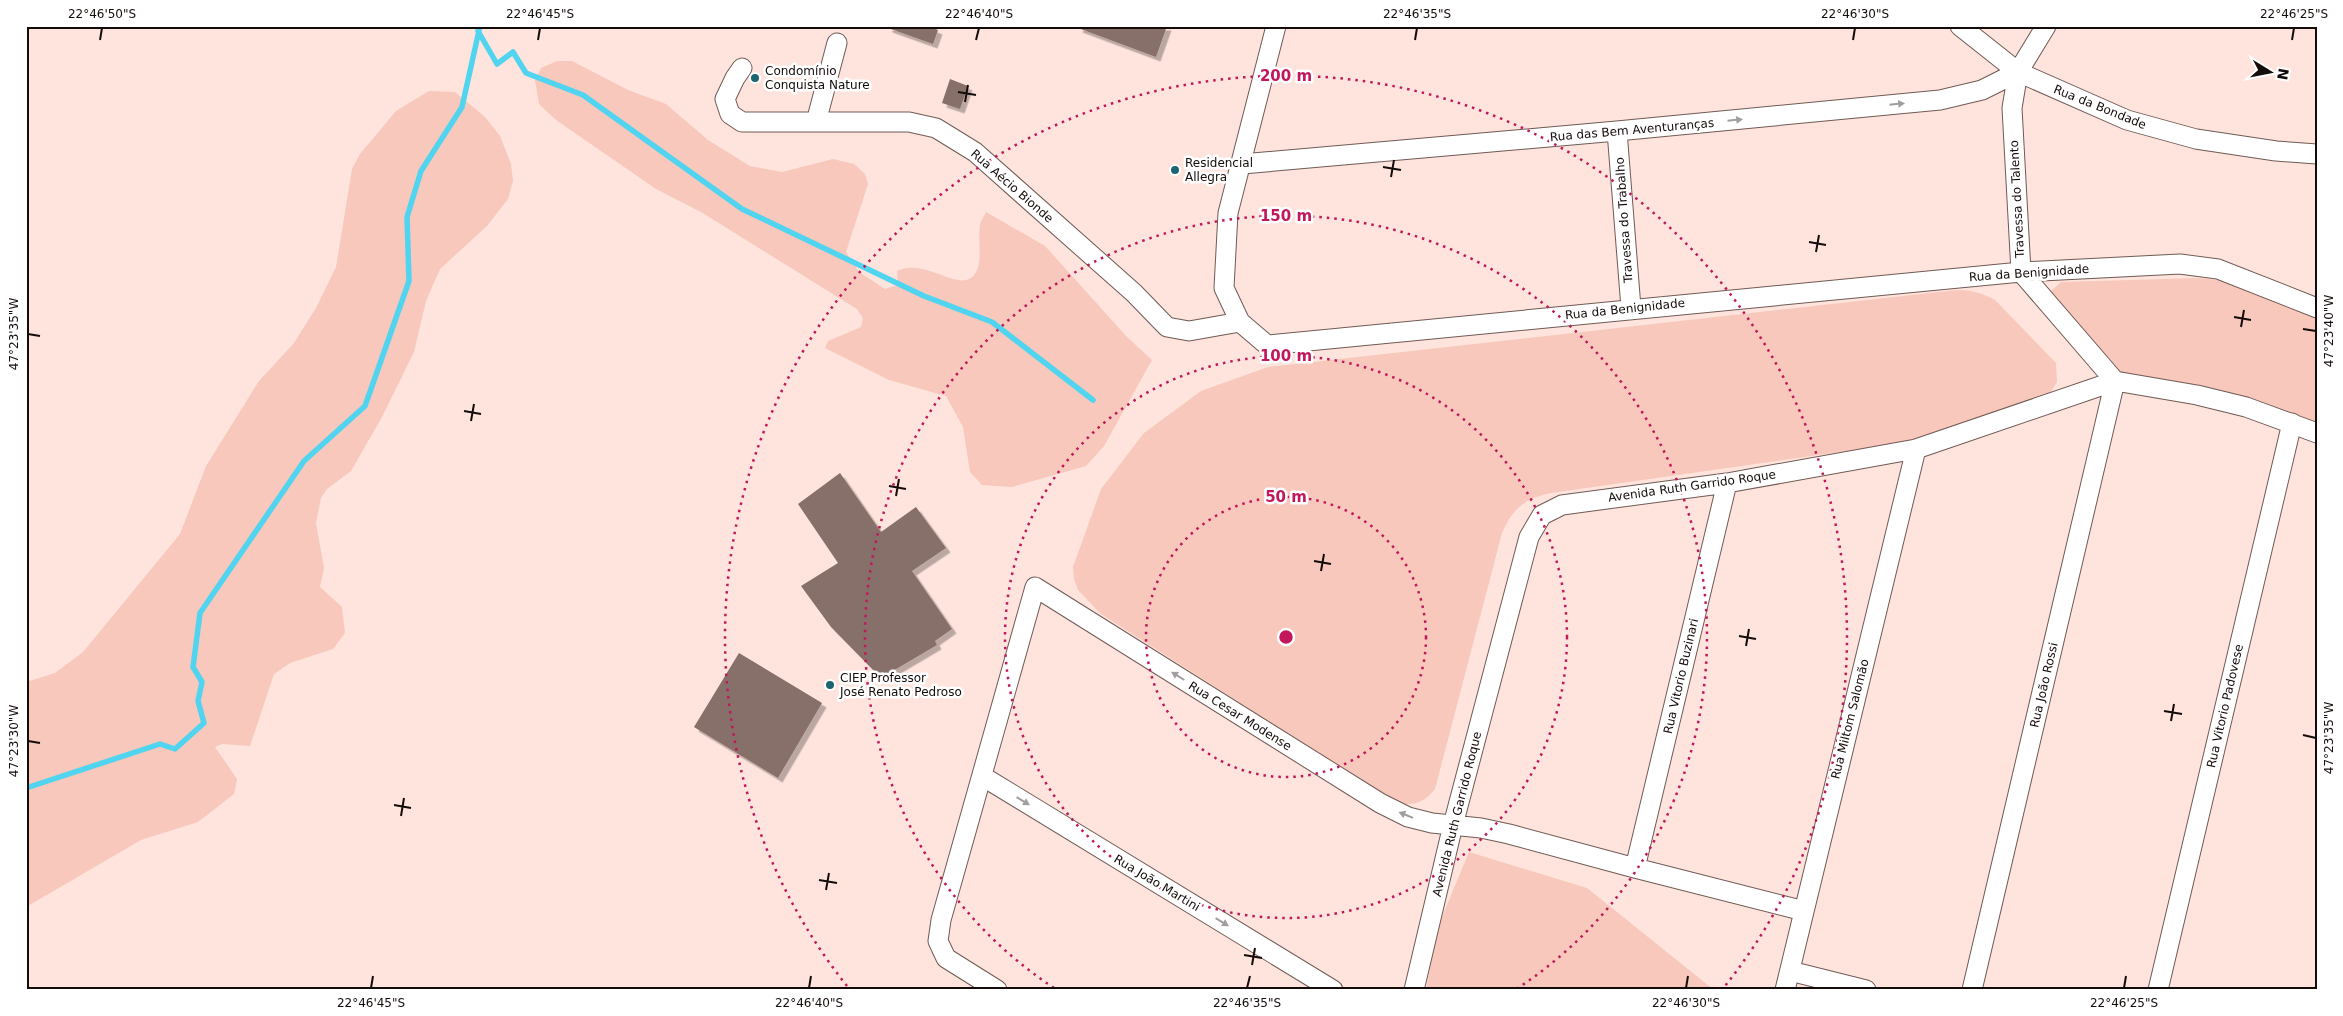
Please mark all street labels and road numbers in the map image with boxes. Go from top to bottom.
street label: Rua da Bondade [2052,82,2148,132]
street label: Rua das Bem Aventuranças [1549,116,1715,144]
street label: Travessa do Talento [2007,140,2027,259]
street label: Rua Aécio Bionde [968,146,1056,226]
street label: Travessa do Trabalho [1613,157,1635,284]
street label: Rua da Benignidade [1968,262,2090,284]
street label: Rua da Benignidade [1564,296,1686,322]
street label: Avenida Ruth Garrido Roque [1607,467,1777,505]
street label: Rua Vitorio Buzinari [1661,617,1701,735]
street label: Rua João Rossi [2027,641,2061,729]
street label: Rua Vitorio Padovese [2204,643,2246,769]
street label: Rua Miltom Salomão [1828,658,1872,780]
street label: Rua Cesar Modense [1186,679,1294,753]
street label: Avenida Ruth Garrido Roque [1430,730,1484,898]
street label: Rua João Martini [1112,852,1202,914]

